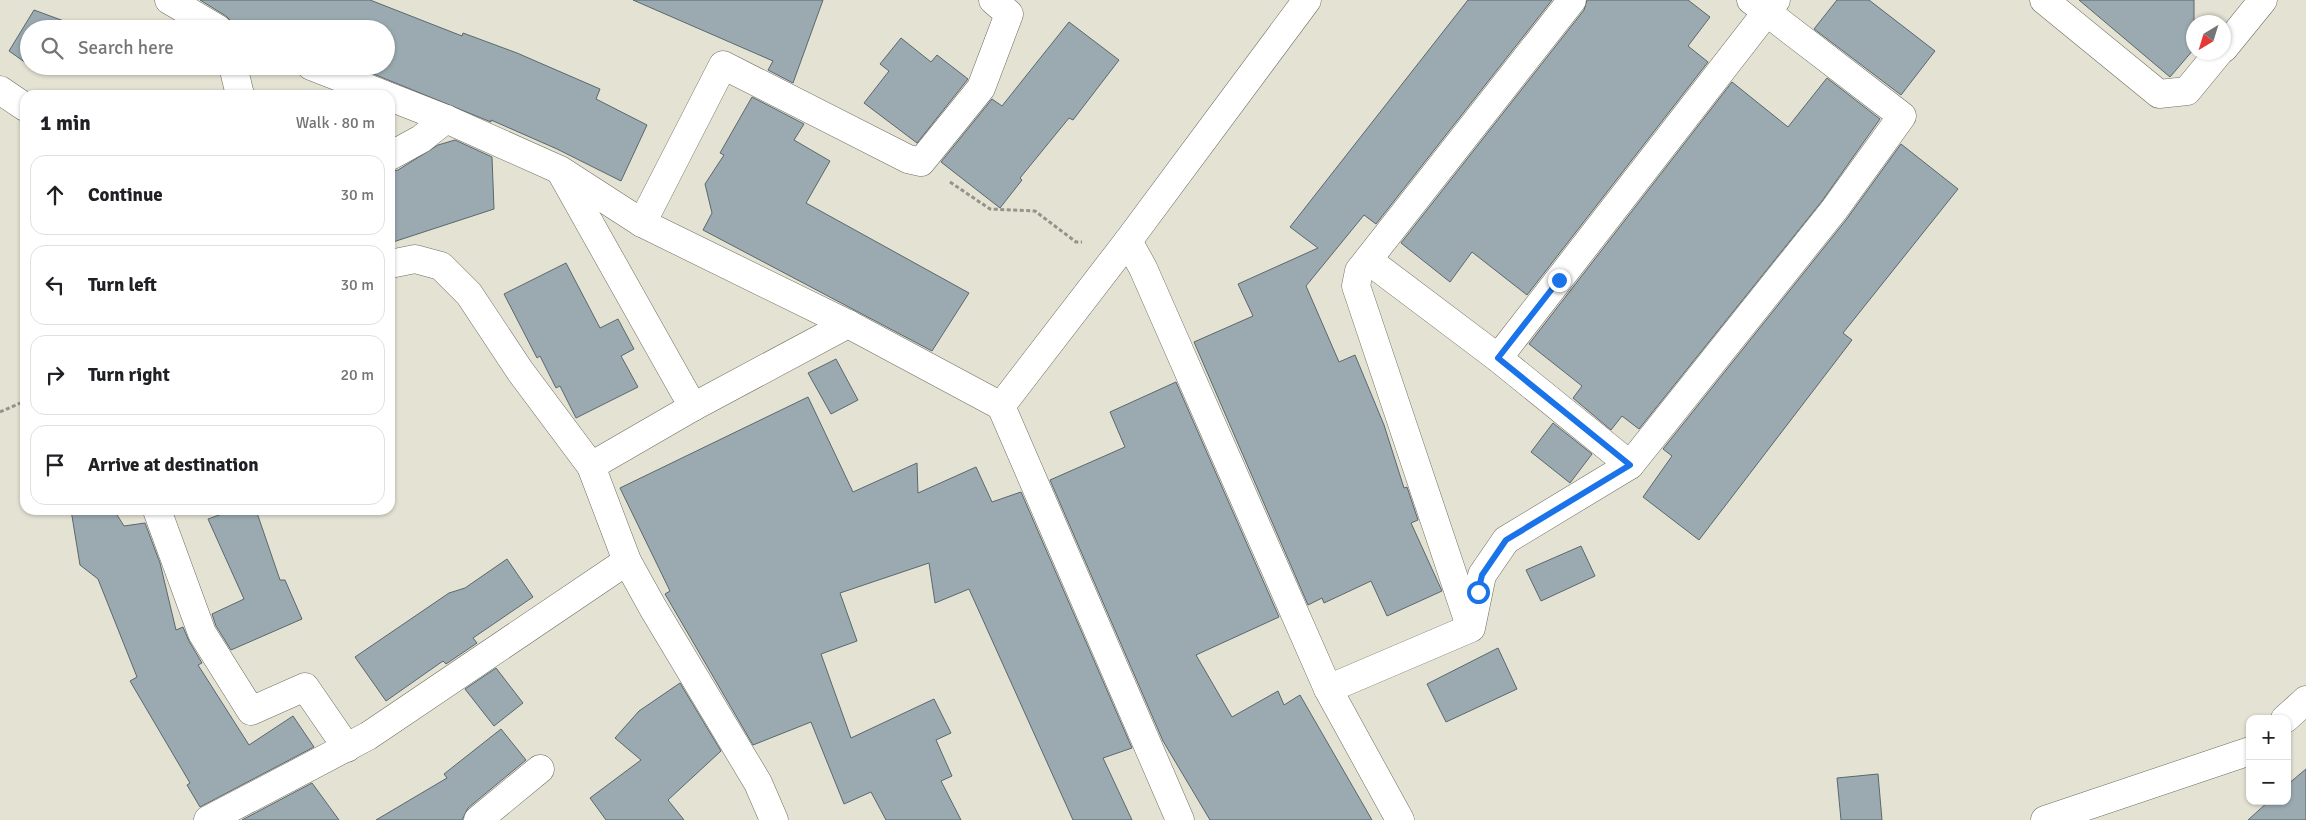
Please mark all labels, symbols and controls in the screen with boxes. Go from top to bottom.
north arrow [2186,15,2231,60]
search box [20,20,395,75]
icon: search [38,34,66,62]
text: Search here [78,36,174,60]
text: 1 min [40,110,91,136]
text: Walk · 80 m [296,113,375,133]
icon: ahead [41,181,69,209]
text: Continue [88,183,163,207]
text: 30 m [340,185,374,205]
route end [1548,269,1571,292]
icon: left [41,271,69,299]
text: Turn left [88,273,157,297]
text: 30 m [340,275,374,295]
icon: right [41,361,69,389]
text: Turn right [88,363,170,387]
text: 20 m [340,365,374,385]
icon: arrive [41,451,69,479]
text: Arrive at destination [88,453,259,477]
route start [1467,581,1490,604]
map controls [2246,715,2291,805]
button: + [2246,715,2291,760]
button: − [2246,760,2291,805]

